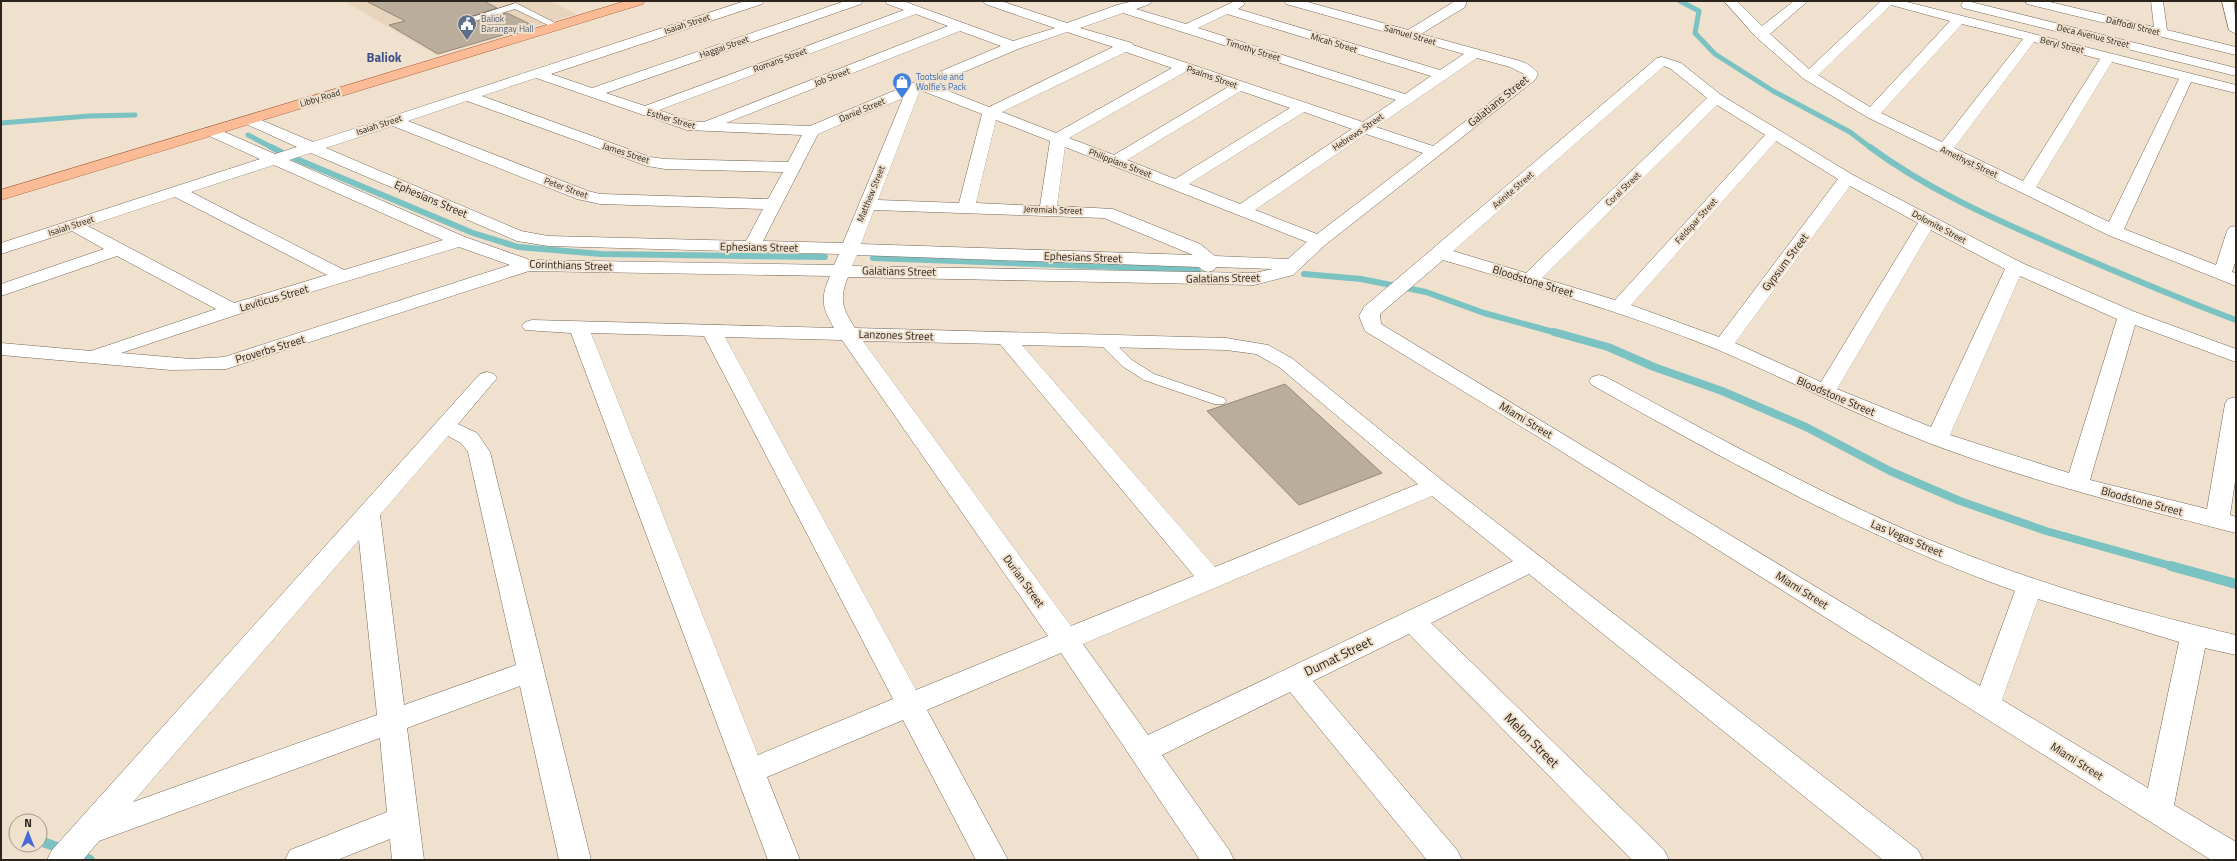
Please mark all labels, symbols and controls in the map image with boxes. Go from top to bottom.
street label: Isaiah Street [662,10,712,37]
place label: Baliok Barangay Hall [481,12,534,35]
public building icon: Baliok Barangay Hall [456,13,478,41]
street label: Daffodil Street [2105,13,2162,39]
street label: Deca Avenue Street [2056,20,2131,51]
street label: Samuel Street [1383,21,1438,48]
street label: Micah Street [1309,29,1360,56]
street label: Haggai Street [697,32,751,61]
street label: Beryl Street [2039,33,2086,56]
street label: Timothy Street [1224,35,1283,64]
street label: Romans Street [751,43,809,75]
district label: Baliok [366,47,402,67]
street label: Psalms Street [1185,62,1240,92]
street label: Job Street [812,63,852,89]
place label: Tootskie and Wolfie's Pack [916,70,967,93]
shop icon: Tootskie and Wolfie's Pack [891,71,913,99]
street label: Galatians Street [1464,71,1532,130]
street label: Libby Road [298,85,342,110]
street label: Daniel Street [837,94,888,125]
street label: Esther Street [645,105,698,132]
street label: Hebrews Street [1330,109,1387,153]
street label: Isaiah Street [354,111,404,138]
street label: James Street [601,139,652,166]
street label: Amethyst Street [1938,143,2001,181]
street label: Philippians Street [1087,145,1154,181]
street label: Matthew Street [853,163,888,224]
street label: Axinite Street [1489,167,1537,211]
street label: Coral Street [1602,168,1644,209]
street label: Peter Street [542,174,591,202]
street label: Ephesians Street [392,176,470,222]
street label: Feldspar Street [1671,194,1720,246]
street label: Jeremiah Street [1023,202,1083,217]
street label: Dolomite Street [1910,207,1969,247]
street label: Isaiah Street [46,212,96,239]
street label: Gypsum Street [1758,230,1812,294]
street label: Ephesians Street [720,238,798,256]
street label: Ephesians Street [1044,248,1122,266]
street label: Corinthians Street [529,256,613,274]
street label: Bloodstone Street [1491,261,1576,301]
street label: Galatians Street [862,262,936,280]
street label: Galatians Street [1186,269,1260,287]
street label: Leviticus Street [238,280,311,316]
street label: Lanzones Street [858,326,934,344]
street label: Proverbs Street [233,331,307,367]
street label: Bloodstone Street [1794,372,1878,420]
street label: Miami Street [1496,398,1556,442]
street label: Bloodstone Street [2099,482,2185,520]
street label: Las Vegas Street [1868,516,1946,560]
street label: Durian Street [999,551,1049,611]
street label: Miami Street [1773,567,1832,613]
street label: Dumat Street [1301,631,1376,681]
street label: Melon Street [1500,708,1564,772]
street label: Miami Street [2048,738,2107,784]
north arrow [8,813,48,853]
text: N [24,815,32,831]

